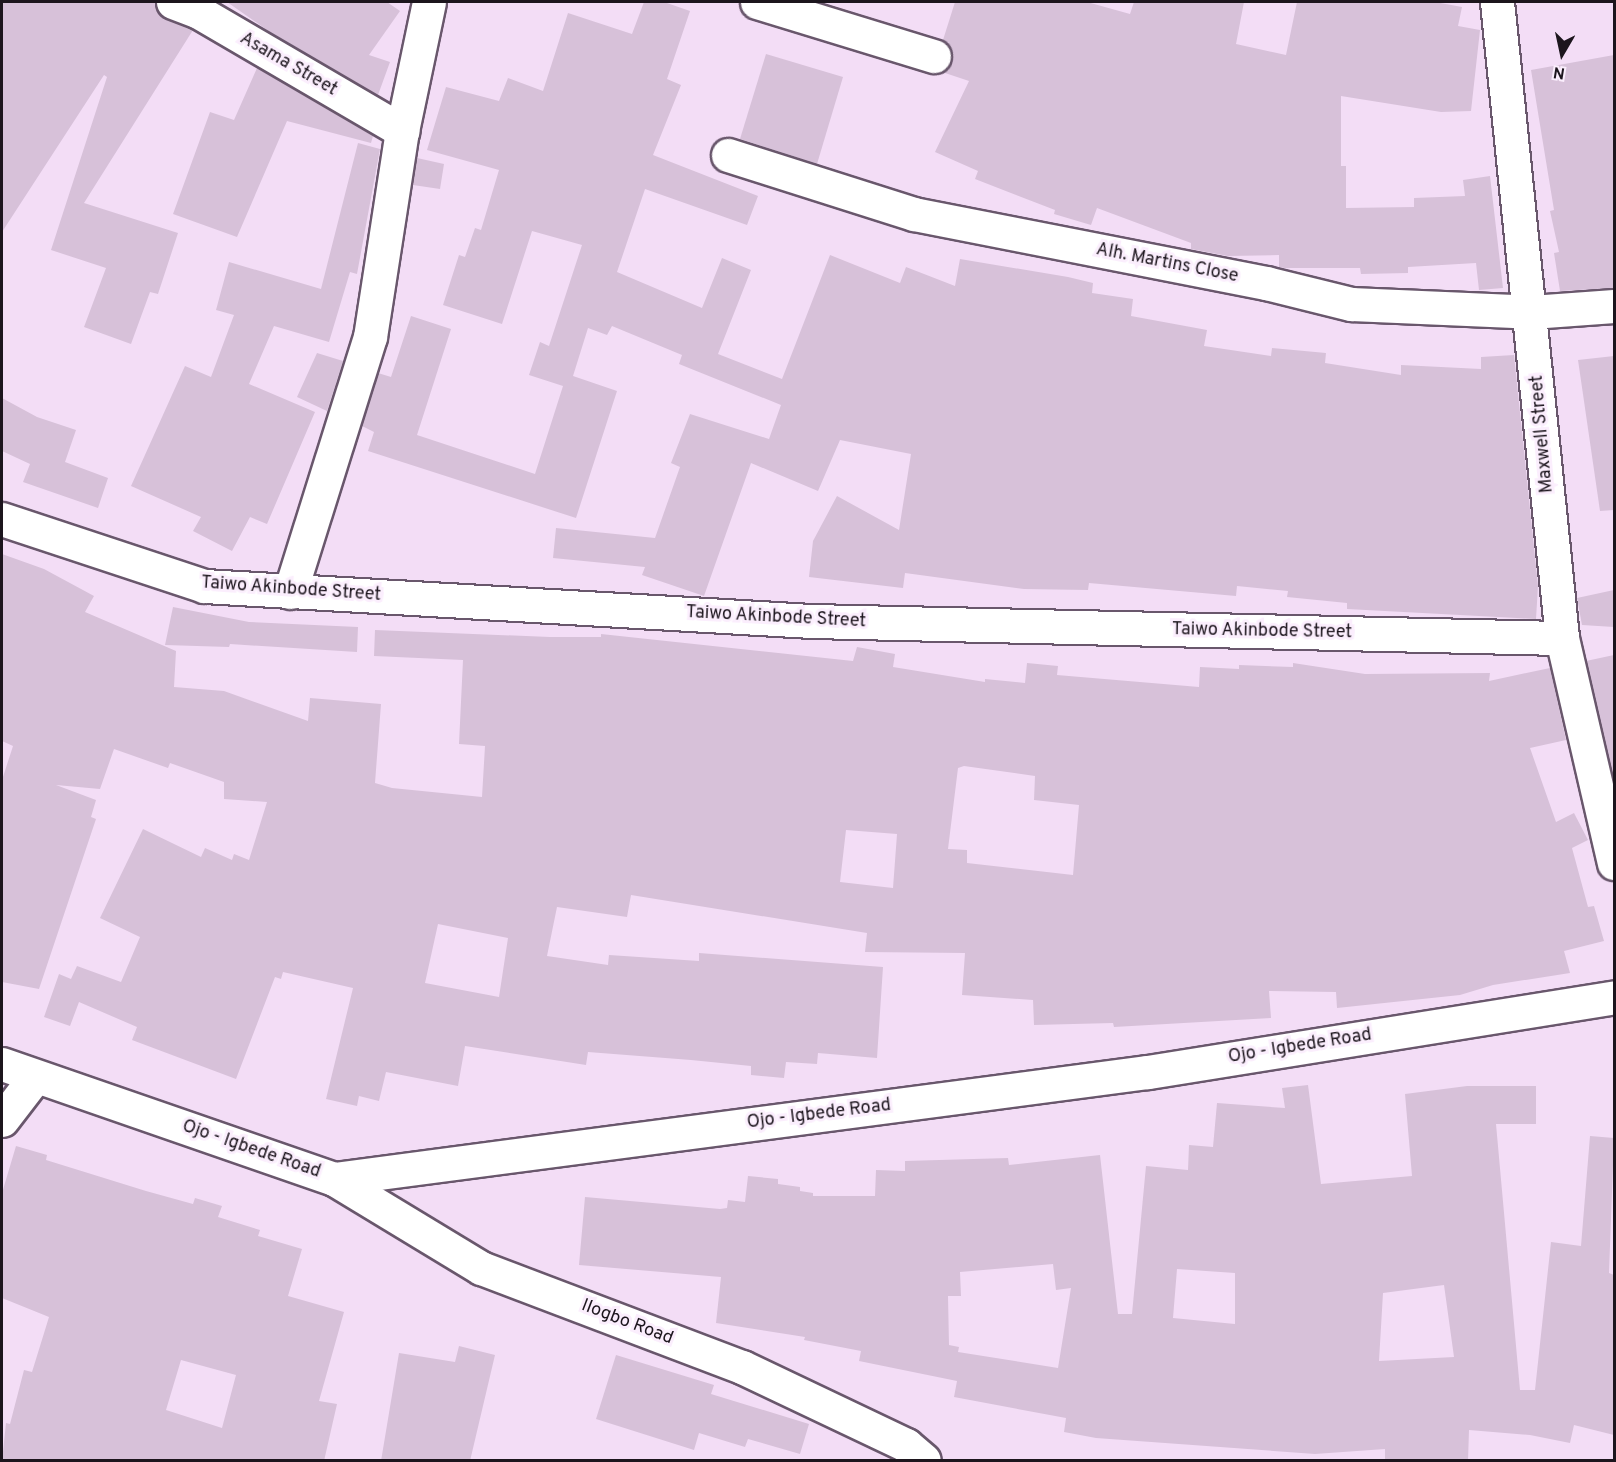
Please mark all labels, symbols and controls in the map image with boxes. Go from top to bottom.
north arrow [1532,24,1592,84]
street label: Asama Street [236,28,340,102]
text: N [1552,61,1566,83]
street label: Alh. Martins Close [1094,240,1240,288]
street label: Maxwell Street [1527,374,1559,494]
street label: Taiwo Akinbode Street [200,573,382,607]
street label: Taiwo Akinbode Street [685,602,867,634]
street label: Taiwo Akinbode Street [1171,620,1353,644]
street label: Ojo - Igbede Road [1227,1025,1373,1069]
street label: Ojo - Igbede Road [746,1095,892,1135]
street label: Ojo - Igbede Road [179,1116,323,1184]
street label: Ilogbo Road [578,1296,676,1350]

